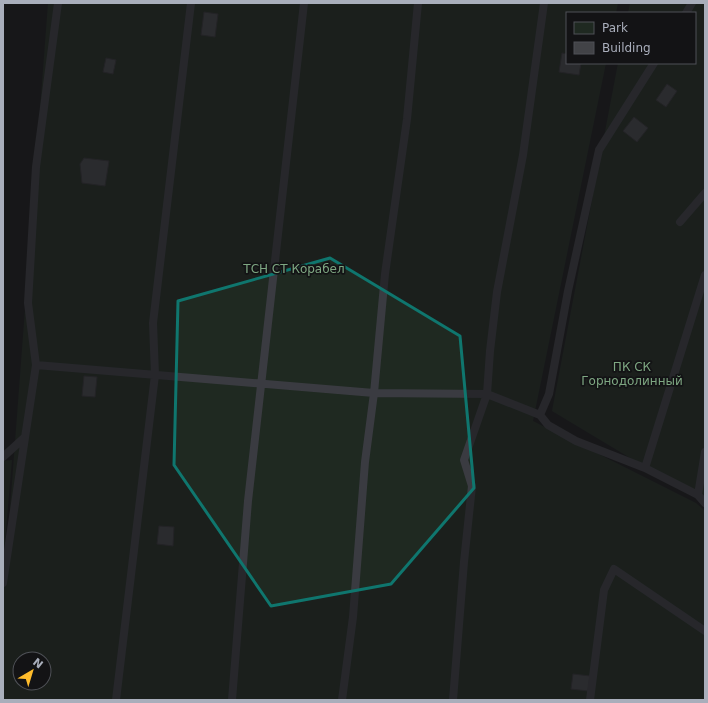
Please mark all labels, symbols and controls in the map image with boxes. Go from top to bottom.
legend [566,12,696,64]
text: Park [602,21,628,35]
text: Building [602,41,651,55]
park label: ТСН СТ Корабел [242,262,345,276]
park label: ПК СК Горнодолинный [581,360,683,388]
north arrow [12,651,52,691]
text: N [30,656,45,671]

